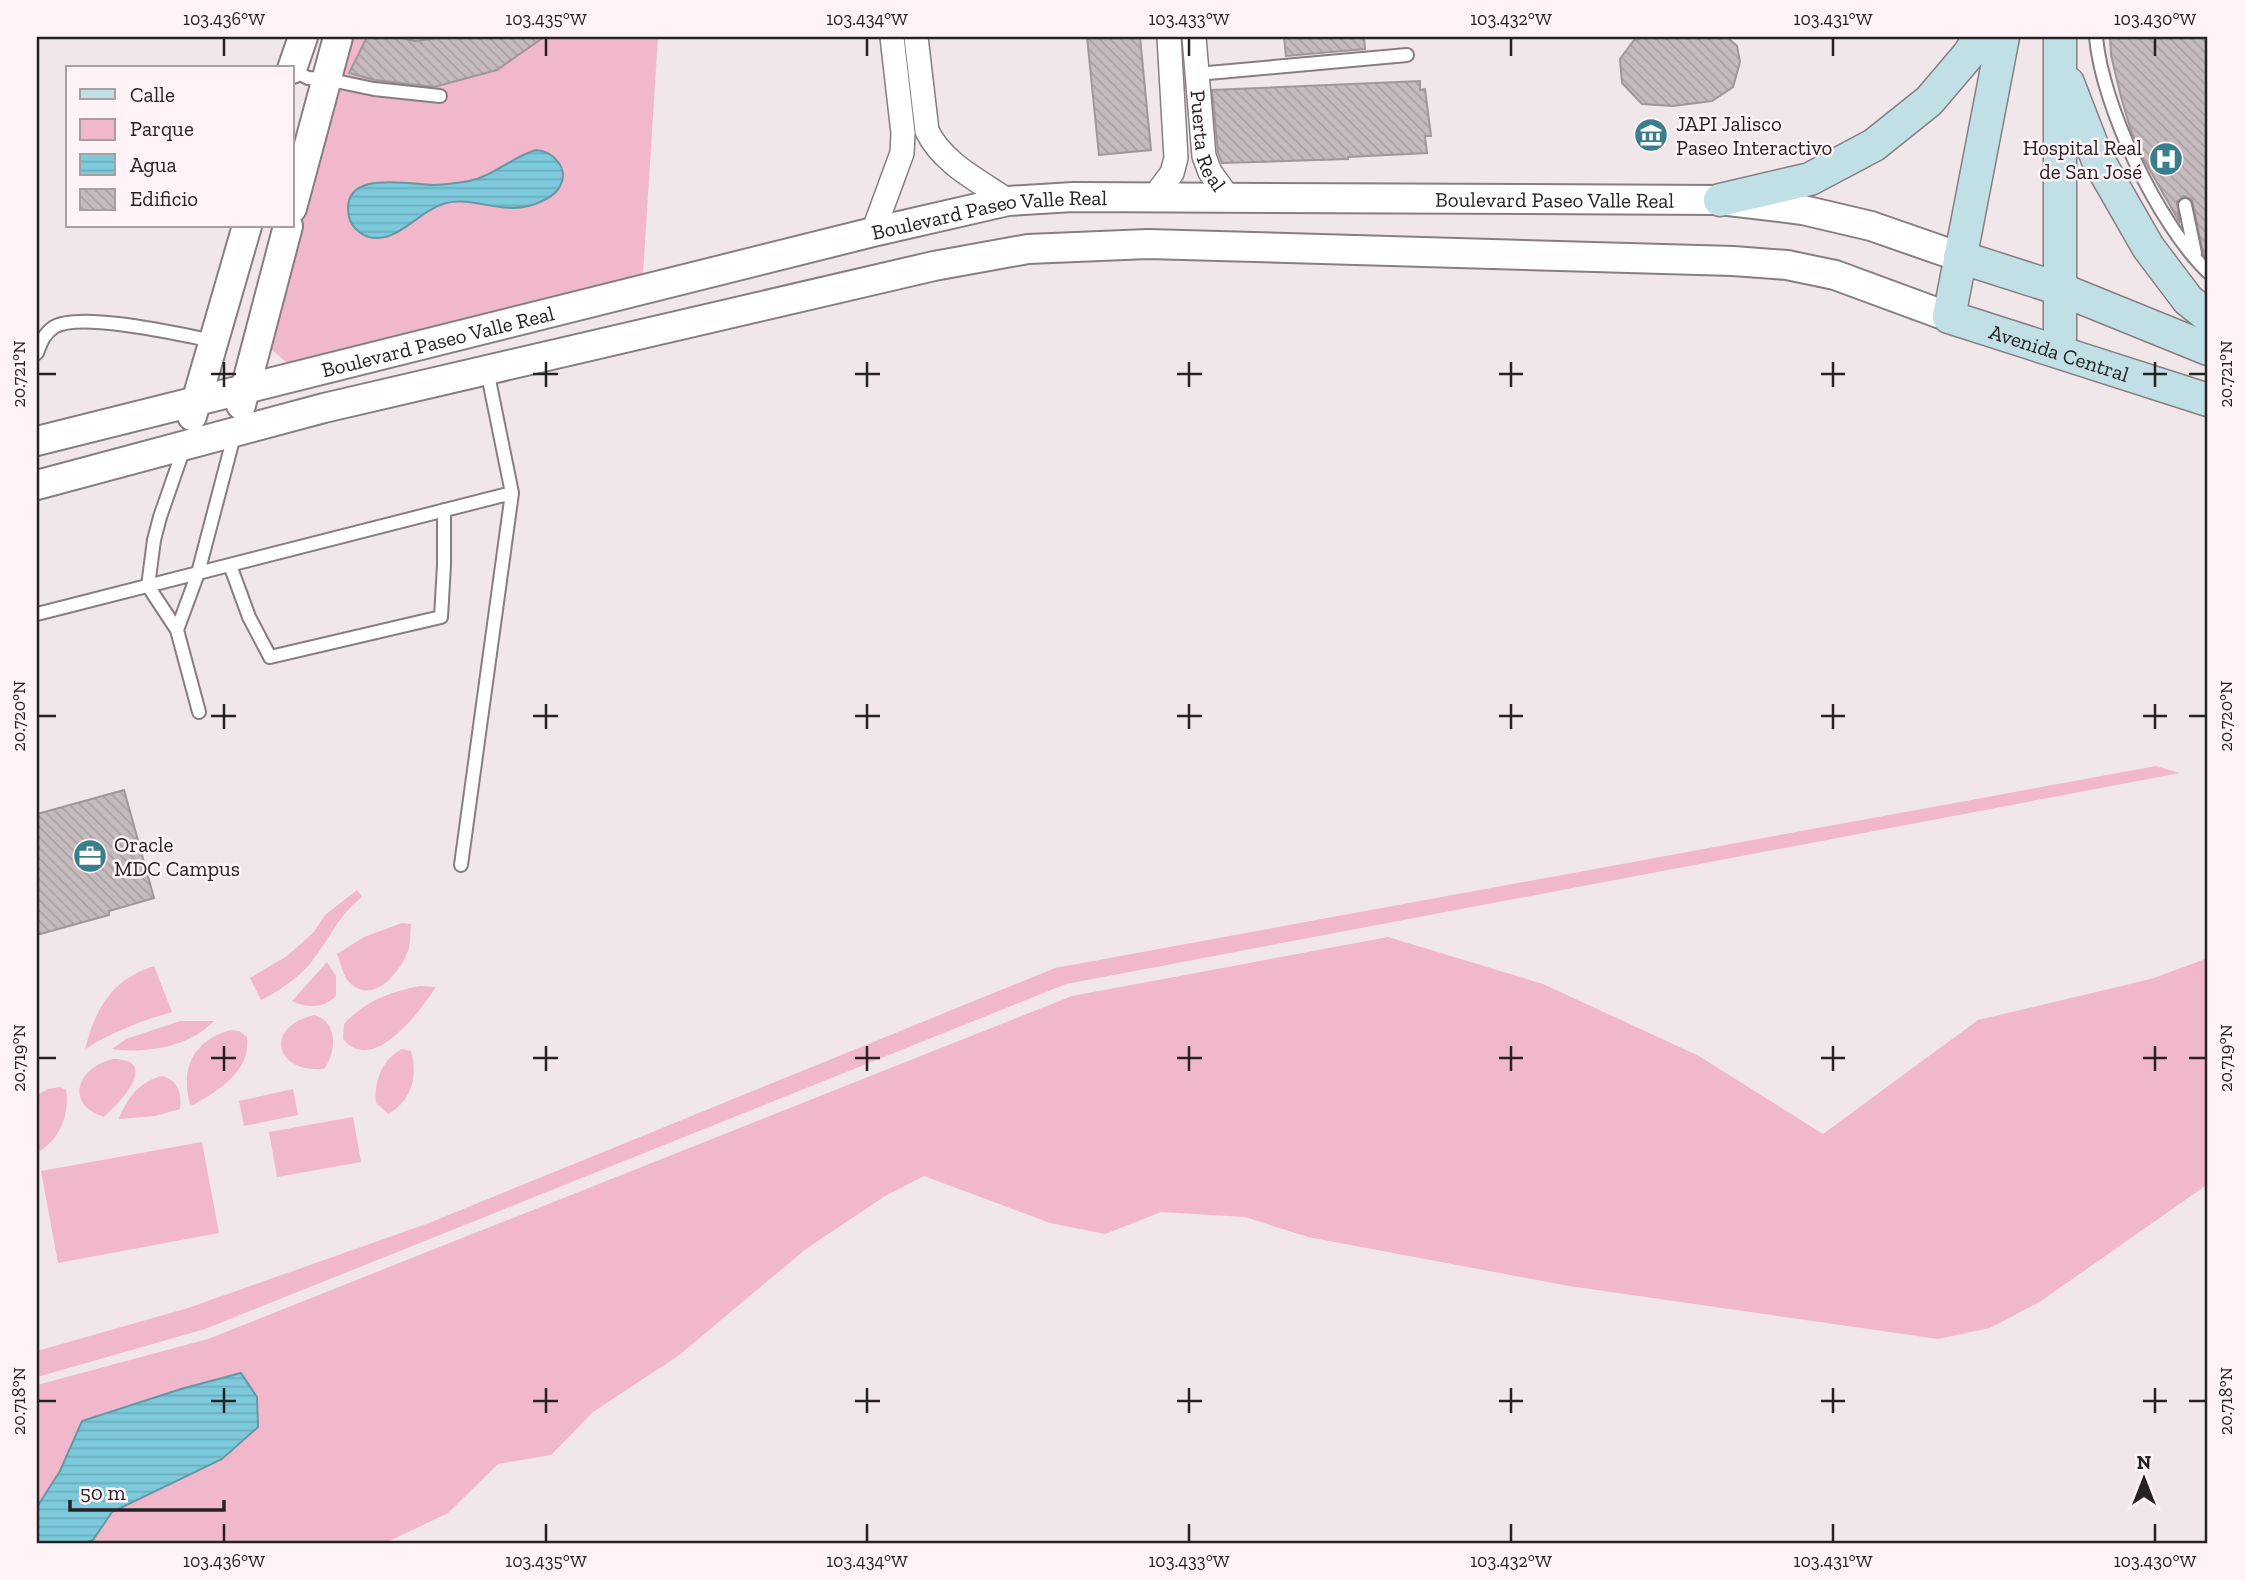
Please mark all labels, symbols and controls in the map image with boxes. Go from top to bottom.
text: 103.436°W [183,8,265,30]
text: 103.435°W [505,8,587,30]
text: 103.434°W [826,8,908,30]
text: 103.433°W [1148,8,1230,30]
text: 103.432°W [1470,8,1552,30]
text: 103.431°W [1794,8,1873,30]
text: 103.430°W [2114,8,2197,30]
legend [66,66,294,228]
text: Calle [130,82,175,107]
street label: Puerta Real [1186,89,1232,196]
place label: JAPI Jalisco Paseo Interactivo [1676,111,1832,160]
text: Parque [130,116,194,141]
museum icon: JAPI Jalisco Paseo Interactivo [1632,116,1670,154]
place label: Hospital Real de San José [2023,135,2142,184]
hospital icon: Hospital Real de San José [2147,140,2185,178]
text: Agua [130,152,177,177]
street label: Boulevard Paseo Valle Real [869,184,1108,244]
text: Edificio [130,186,198,211]
street label: Boulevard Paseo Valle Real [1435,186,1675,212]
street label: Boulevard Paseo Valle Real [319,300,557,382]
street label: Avenida Central [1986,318,2133,387]
text: 20.721°N [8,340,30,408]
text: 20.721°N [2215,340,2237,408]
text: 20.720°N [8,681,30,751]
text: 20.720°N [2215,681,2237,751]
place label: Oracle MDC Campus [114,832,240,881]
office icon: Oracle MDC Campus [71,837,109,875]
text: 20.719°N [8,1024,30,1092]
text: 20.719°N [2215,1024,2237,1092]
text: 20.718°N [8,1367,30,1435]
text: 20.718°N [2215,1367,2237,1435]
north arrow [2108,1444,2178,1514]
text: N [2137,1451,2151,1474]
scale bar [70,1468,224,1512]
text: 50 m [80,1480,126,1505]
text: 103.436°W [183,1550,265,1572]
text: 103.435°W [505,1550,587,1572]
text: 103.434°W [826,1550,908,1572]
text: 103.433°W [1148,1550,1230,1572]
text: 103.432°W [1470,1550,1552,1572]
text: 103.431°W [1794,1550,1873,1572]
text: 103.430°W [2114,1550,2197,1572]

